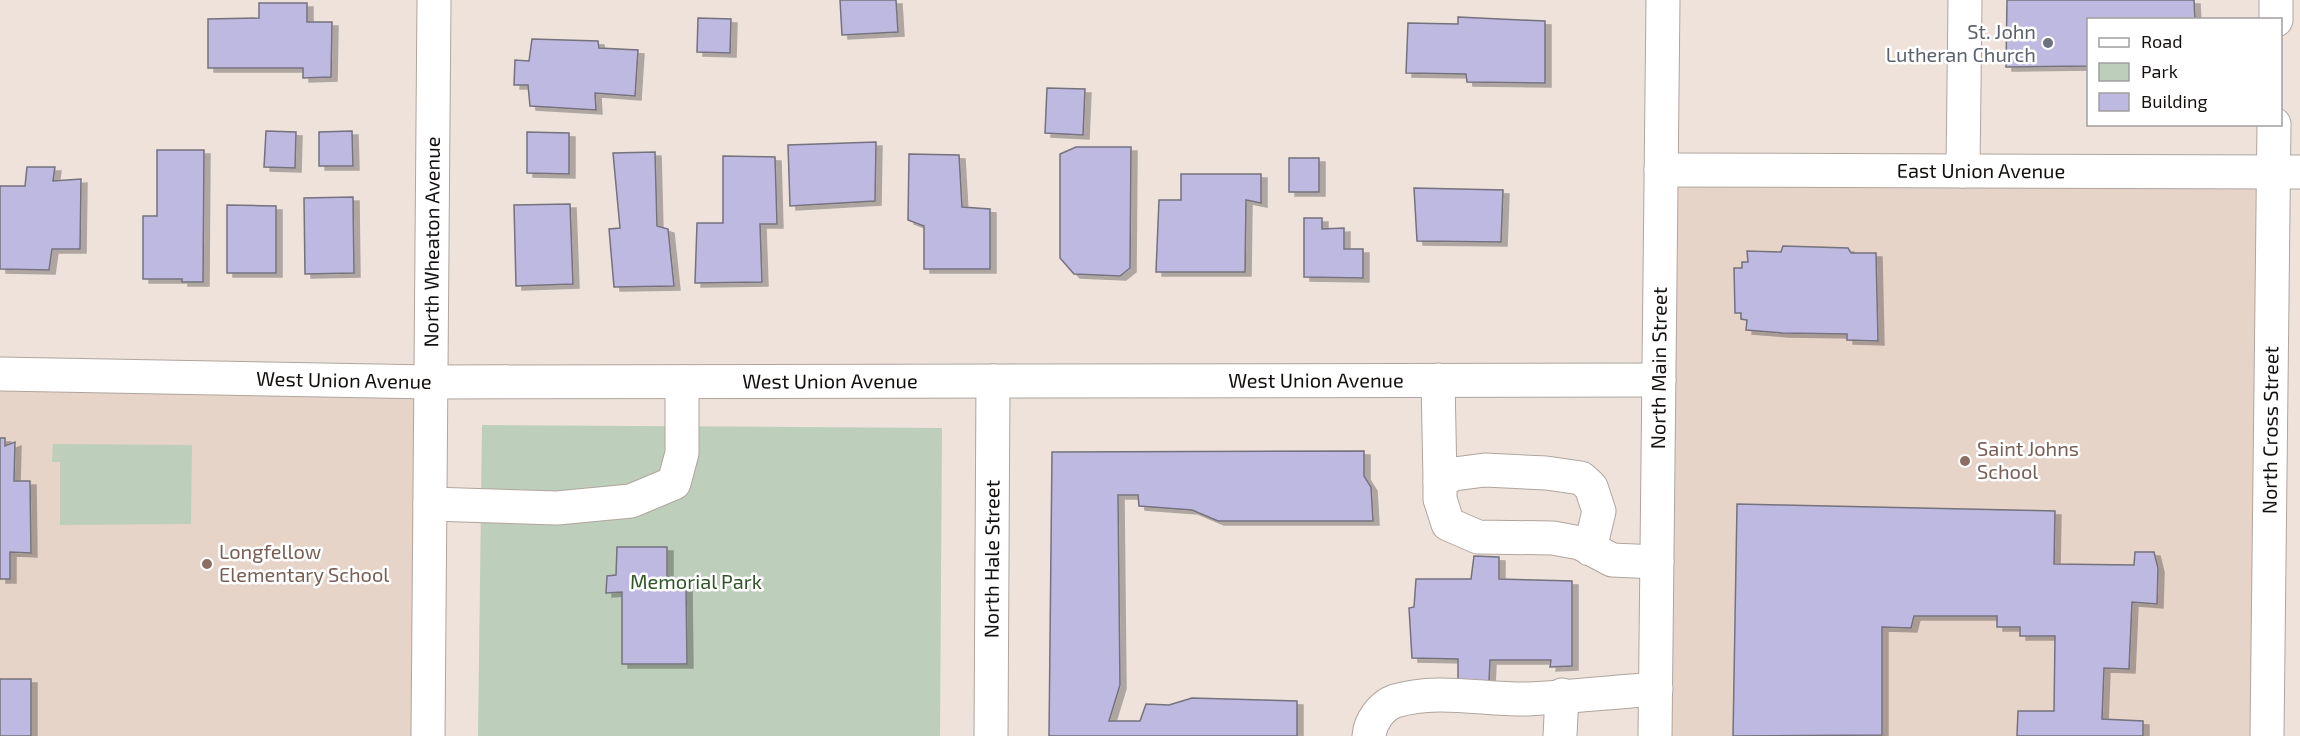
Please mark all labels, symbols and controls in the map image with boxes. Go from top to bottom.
legend [2087,18,2282,126]
place label: St. John Lutheran Church [1886,19,2036,66]
text: Road [2141,30,2182,52]
marker: St. John Lutheran Church [2041,36,2055,50]
text: Park [2141,60,2178,82]
text: Building [2141,90,2208,112]
street label: North Wheaton Avenue [418,136,444,348]
street label: East Union Avenue [1897,158,2065,182]
street label: North Main Street [1645,286,1671,449]
street label: North Cross Street [2257,345,2282,514]
street label: West Union Avenue [256,366,432,393]
street label: West Union Avenue [1228,367,1404,392]
street label: West Union Avenue [742,368,918,392]
place label: Saint Johns School [1977,436,2079,483]
marker: Saint Johns School [1958,454,1972,468]
street label: North Hale Street [979,479,1003,638]
place label: Longfellow Elementary School [219,539,389,586]
marker: Longfellow Elementary School [200,557,214,571]
park label: Memorial Park [630,569,762,593]

